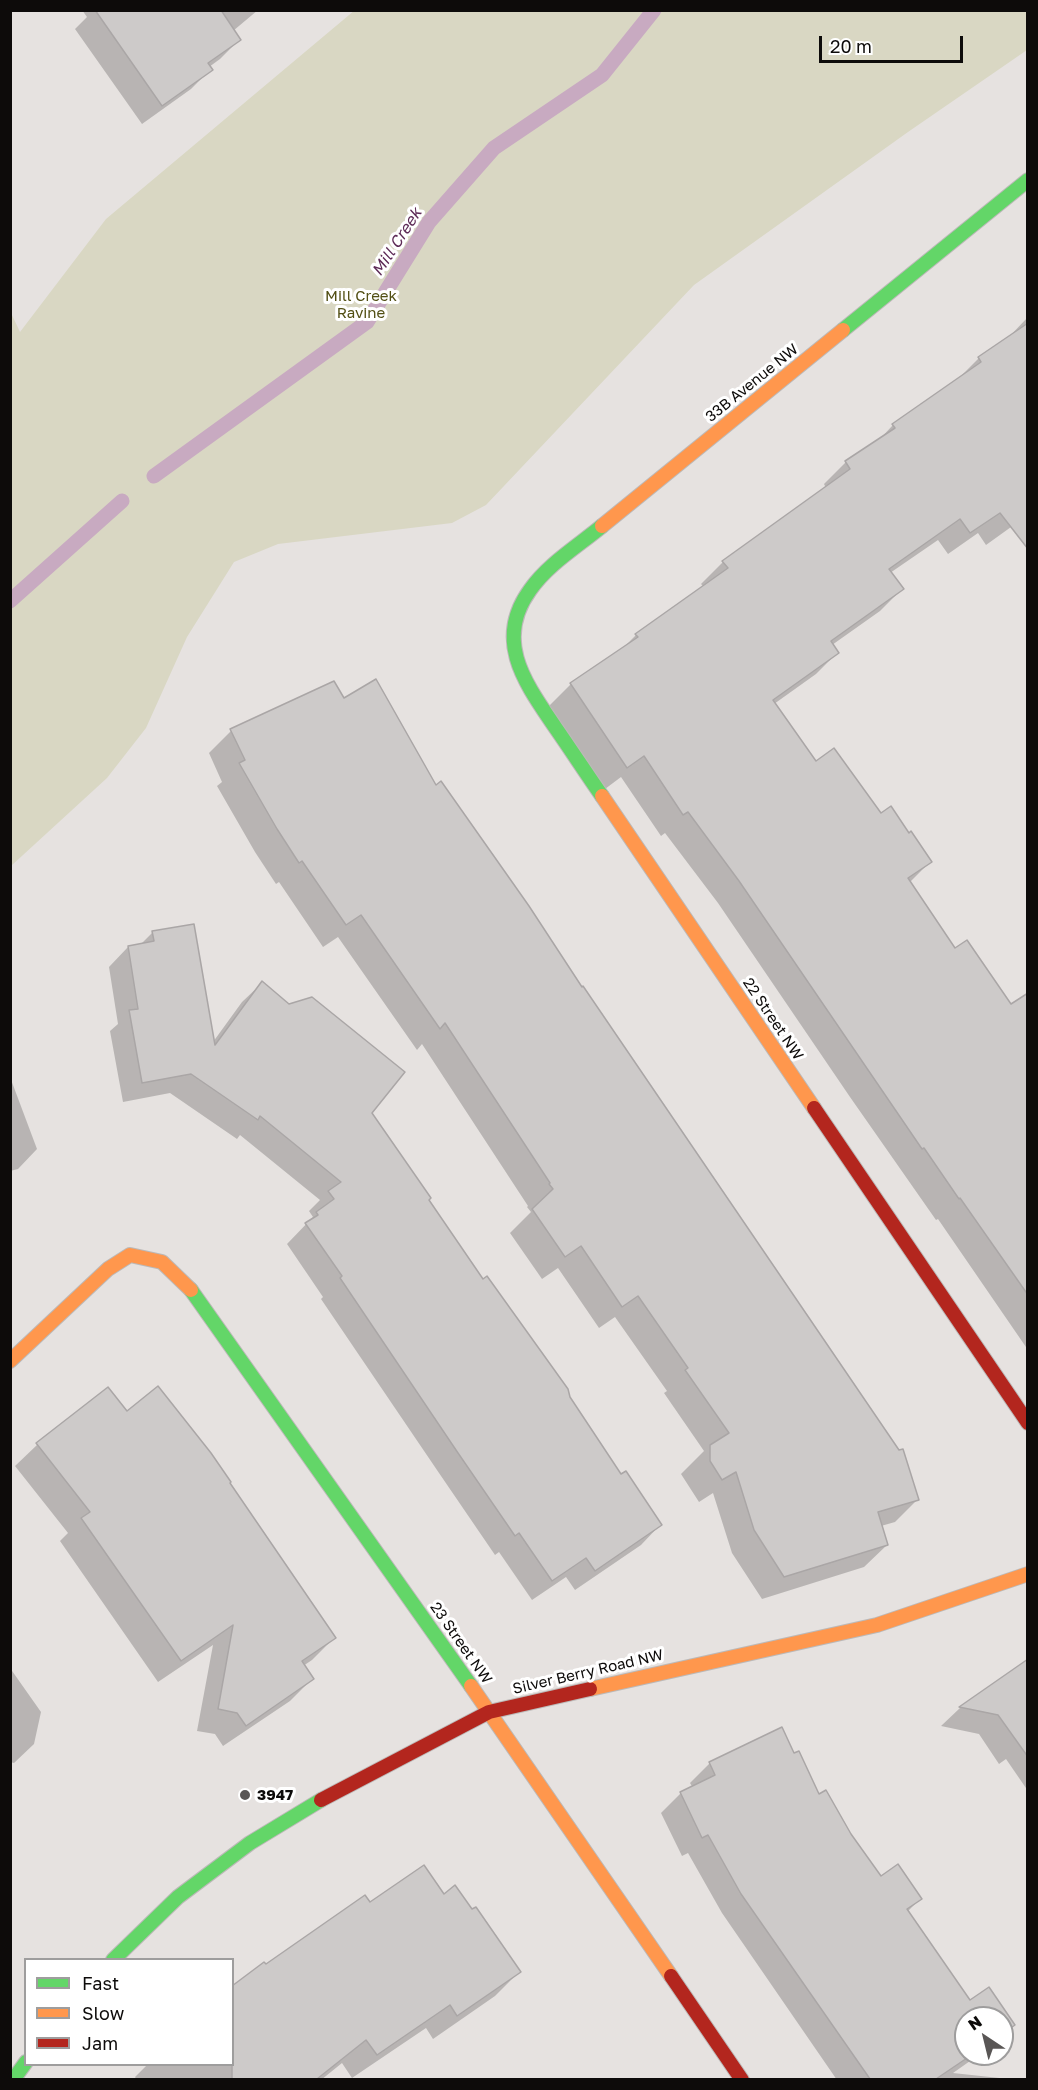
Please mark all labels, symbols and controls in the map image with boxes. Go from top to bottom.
scale bar [822,24,966,62]
text: 20 m [830,35,872,57]
water label: Mill Creek [368,205,426,279]
park label: Mill Creek Ravine [325,287,397,322]
street label: 33B Avenue NW [702,340,802,426]
street label: 22 Street NW [739,975,807,1063]
street label: 23 Street NW [426,1599,496,1687]
street label: Silver Berry Road NW [511,1646,665,1698]
place label: 3947 [257,1786,293,1804]
marker: 3947 [238,1788,252,1802]
legend [24,1958,234,2066]
text: Fast [82,1972,119,1994]
text: Slow [82,2002,124,2024]
north arrow [954,2006,1014,2066]
text: N [964,2011,986,2035]
text: Jam [82,2032,118,2054]

